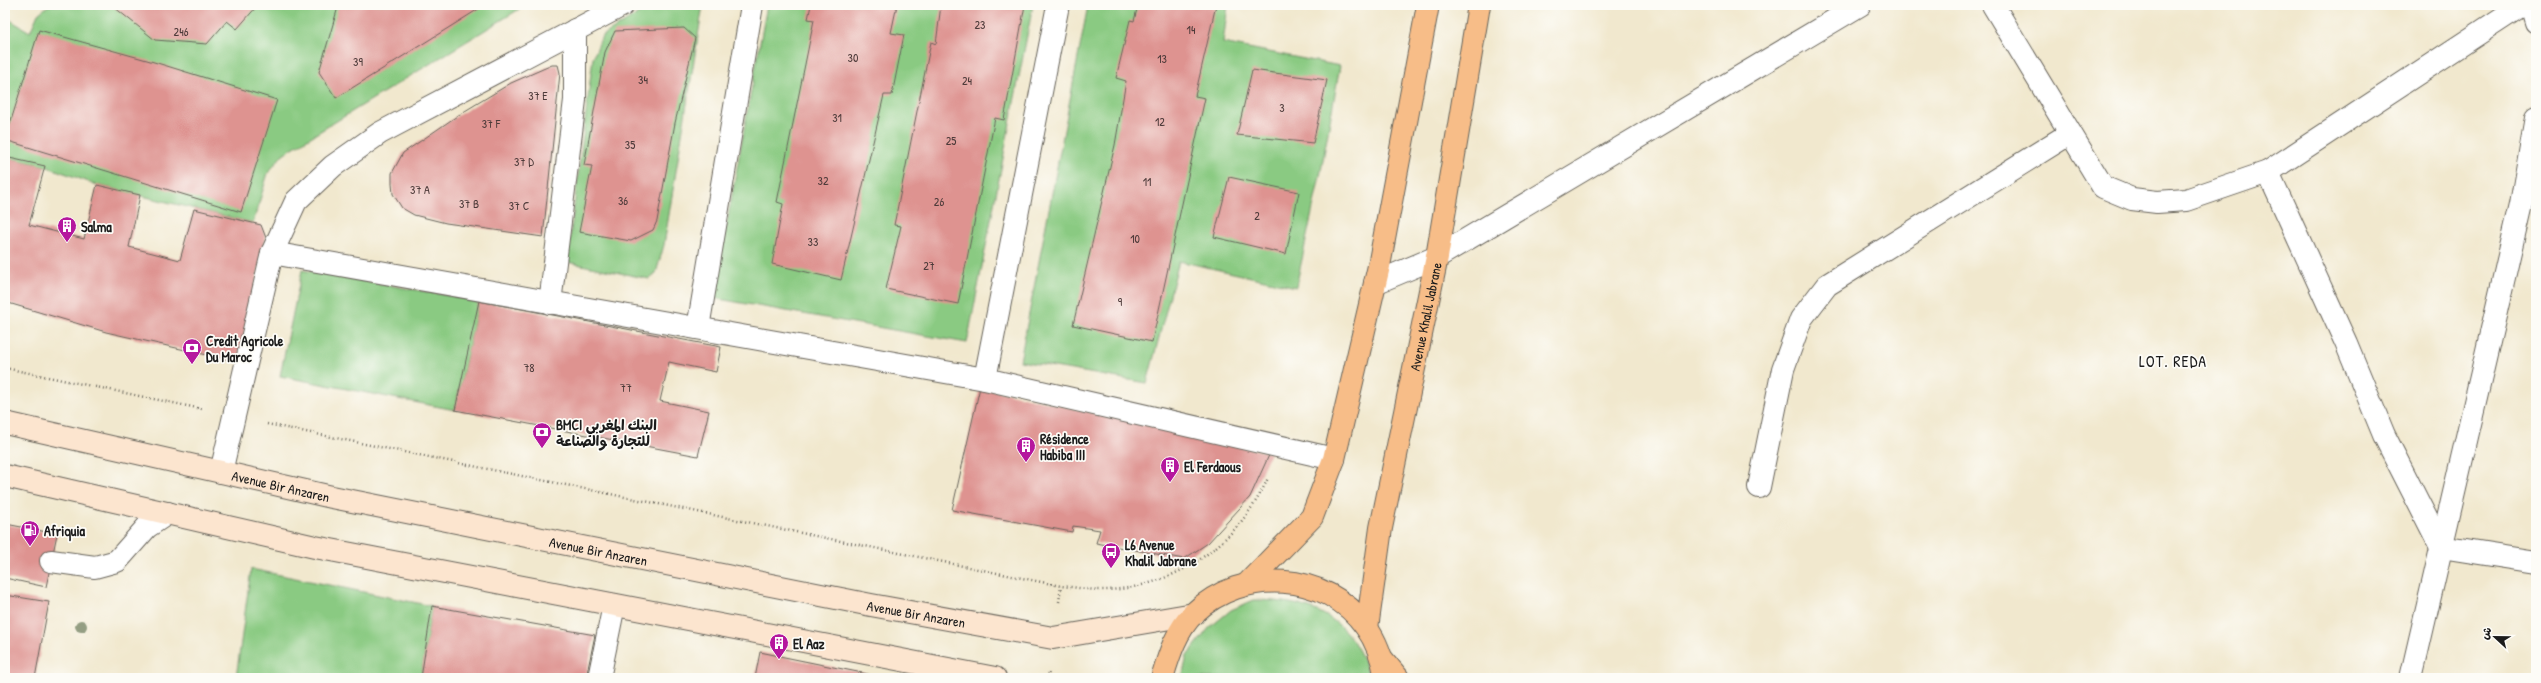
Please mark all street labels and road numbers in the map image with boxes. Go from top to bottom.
street label: Avenue Khalil Jabrane [1404,260,1445,373]
street label: Avenue Bir Anzaren [230,465,332,506]
street label: Avenue Bir Anzaren [548,531,649,569]
street label: Avenue Bir Anzaren [865,595,967,631]

